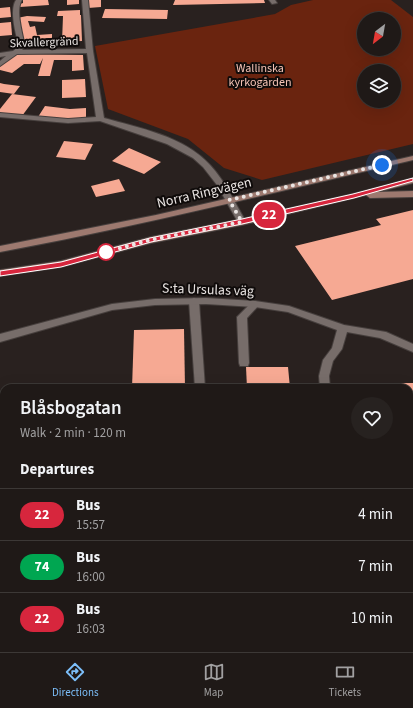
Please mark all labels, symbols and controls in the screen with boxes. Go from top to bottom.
north arrow [357,12,401,56]
map controls [357,12,401,108]
street label: Skvallergränd [9,33,79,52]
park label: Wallinska kyrkogården [228,60,292,91]
button: layers [357,64,401,108]
your location [372,155,392,175]
street label: Norra Ringvägen [155,172,254,214]
line badge: 22 [251,202,287,228]
text: 22 [262,205,276,225]
unlabelled marker [97,243,115,261]
street label: S:ta Ursulas väg [162,278,254,302]
text: Blåsbogatan [20,395,122,422]
button: heart [351,397,393,439]
text: Walk · 2 min · 120 m [20,424,126,442]
text: Departures [20,459,94,480]
text: Bus [76,495,100,516]
text: 4 min [358,504,393,525]
text: 22 [35,505,49,525]
text: 15:57 [76,516,105,534]
text: Bus [76,547,100,568]
text: 7 min [358,556,393,577]
text: 74 [35,557,49,577]
text: 16:00 [76,568,105,586]
text: Bus [76,599,100,620]
text: 10 min [351,608,393,629]
text: 22 [35,609,49,629]
text: 16:03 [76,620,105,638]
tab: Directions [52,661,99,700]
tab: Map [203,661,225,700]
tab: Tickets [329,661,361,700]

